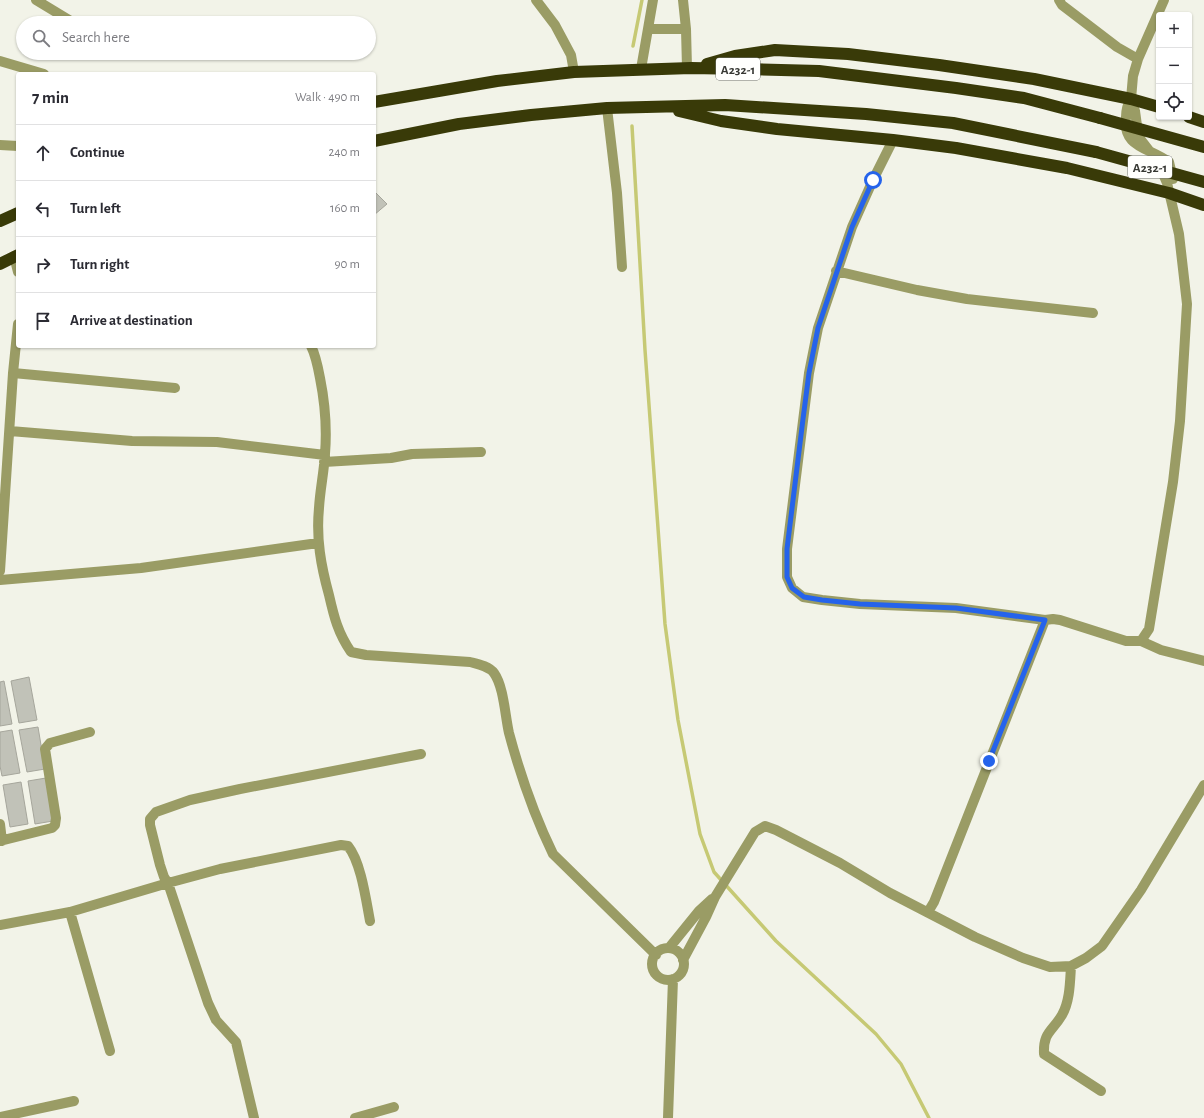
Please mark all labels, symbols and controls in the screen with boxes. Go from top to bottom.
map controls [1156,12,1192,120]
button: + [1156,12,1192,48]
search box [16,16,376,60]
icon: search [30,27,52,49]
text: Search here [62,30,130,45]
button: − [1156,48,1192,84]
road number: A232-1 [716,58,760,80]
button: locate [1156,84,1192,120]
text: 7 min [32,89,69,106]
text: Walk · 490 m [295,91,360,104]
icon: ahead [32,142,54,164]
text: Continue [70,145,125,160]
text: 240 m [328,146,360,159]
road number: A232-1 [1128,156,1172,178]
route start [864,171,882,189]
icon: left [32,198,54,220]
text: Turn left [70,201,121,216]
text: 160 m [330,202,360,215]
icon: right [32,254,54,276]
text: Turn right [70,257,129,272]
text: 90 m [334,258,360,271]
icon: arrive [32,310,54,332]
text: Arrive at destination [70,313,193,328]
route end [980,752,998,770]

